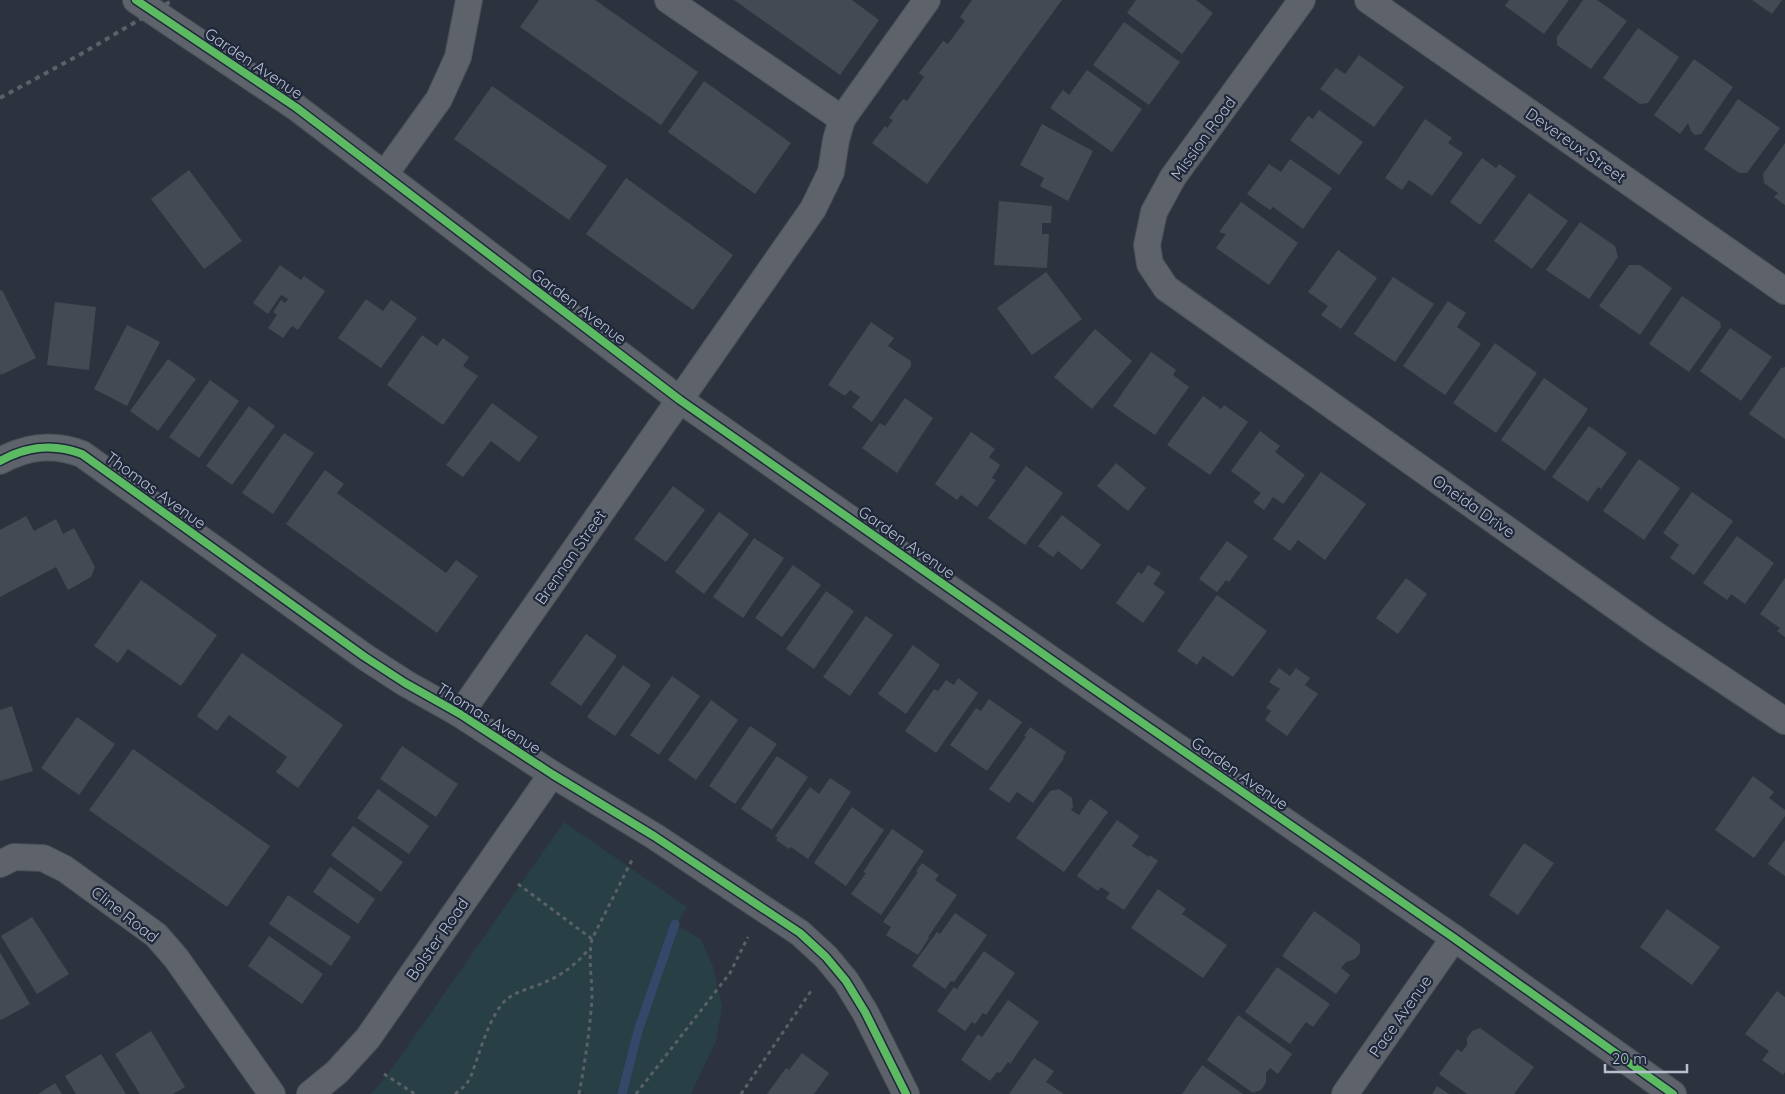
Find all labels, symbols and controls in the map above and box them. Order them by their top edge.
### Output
street label: Garden Avenue [201,23,307,103]
street label: Mission Road [1166,92,1240,184]
street label: Devereux Street [1522,103,1630,187]
street label: Garden Avenue [527,264,631,348]
street label: Thomas Avenue [102,447,210,533]
street label: Oneida Drive [1429,470,1519,542]
street label: Garden Avenue [855,501,959,583]
street label: Brennan Street [530,506,610,608]
street label: Thomas Avenue [433,678,545,758]
street label: Garden Avenue [1188,732,1292,814]
street label: Cline Road [87,882,163,946]
street label: Bolster Road [401,894,473,984]
street label: Pace Avenue [1364,971,1436,1061]
scale bar [1605,1042,1688,1074]
text: 20 m [1612,1049,1647,1068]

